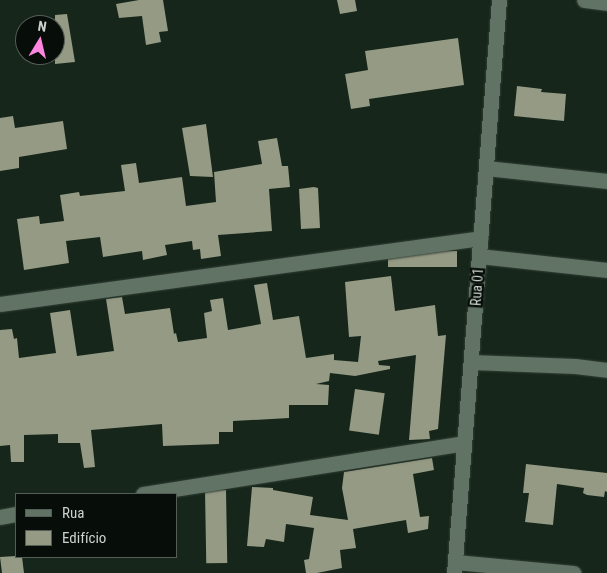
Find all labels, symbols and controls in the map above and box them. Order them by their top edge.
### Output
north arrow [15,15,65,65]
text: N [37,18,48,35]
street label: Rua 01 [467,267,487,307]
legend [15,493,178,558]
text: Rua [62,504,84,522]
text: Edifício [62,529,106,547]

